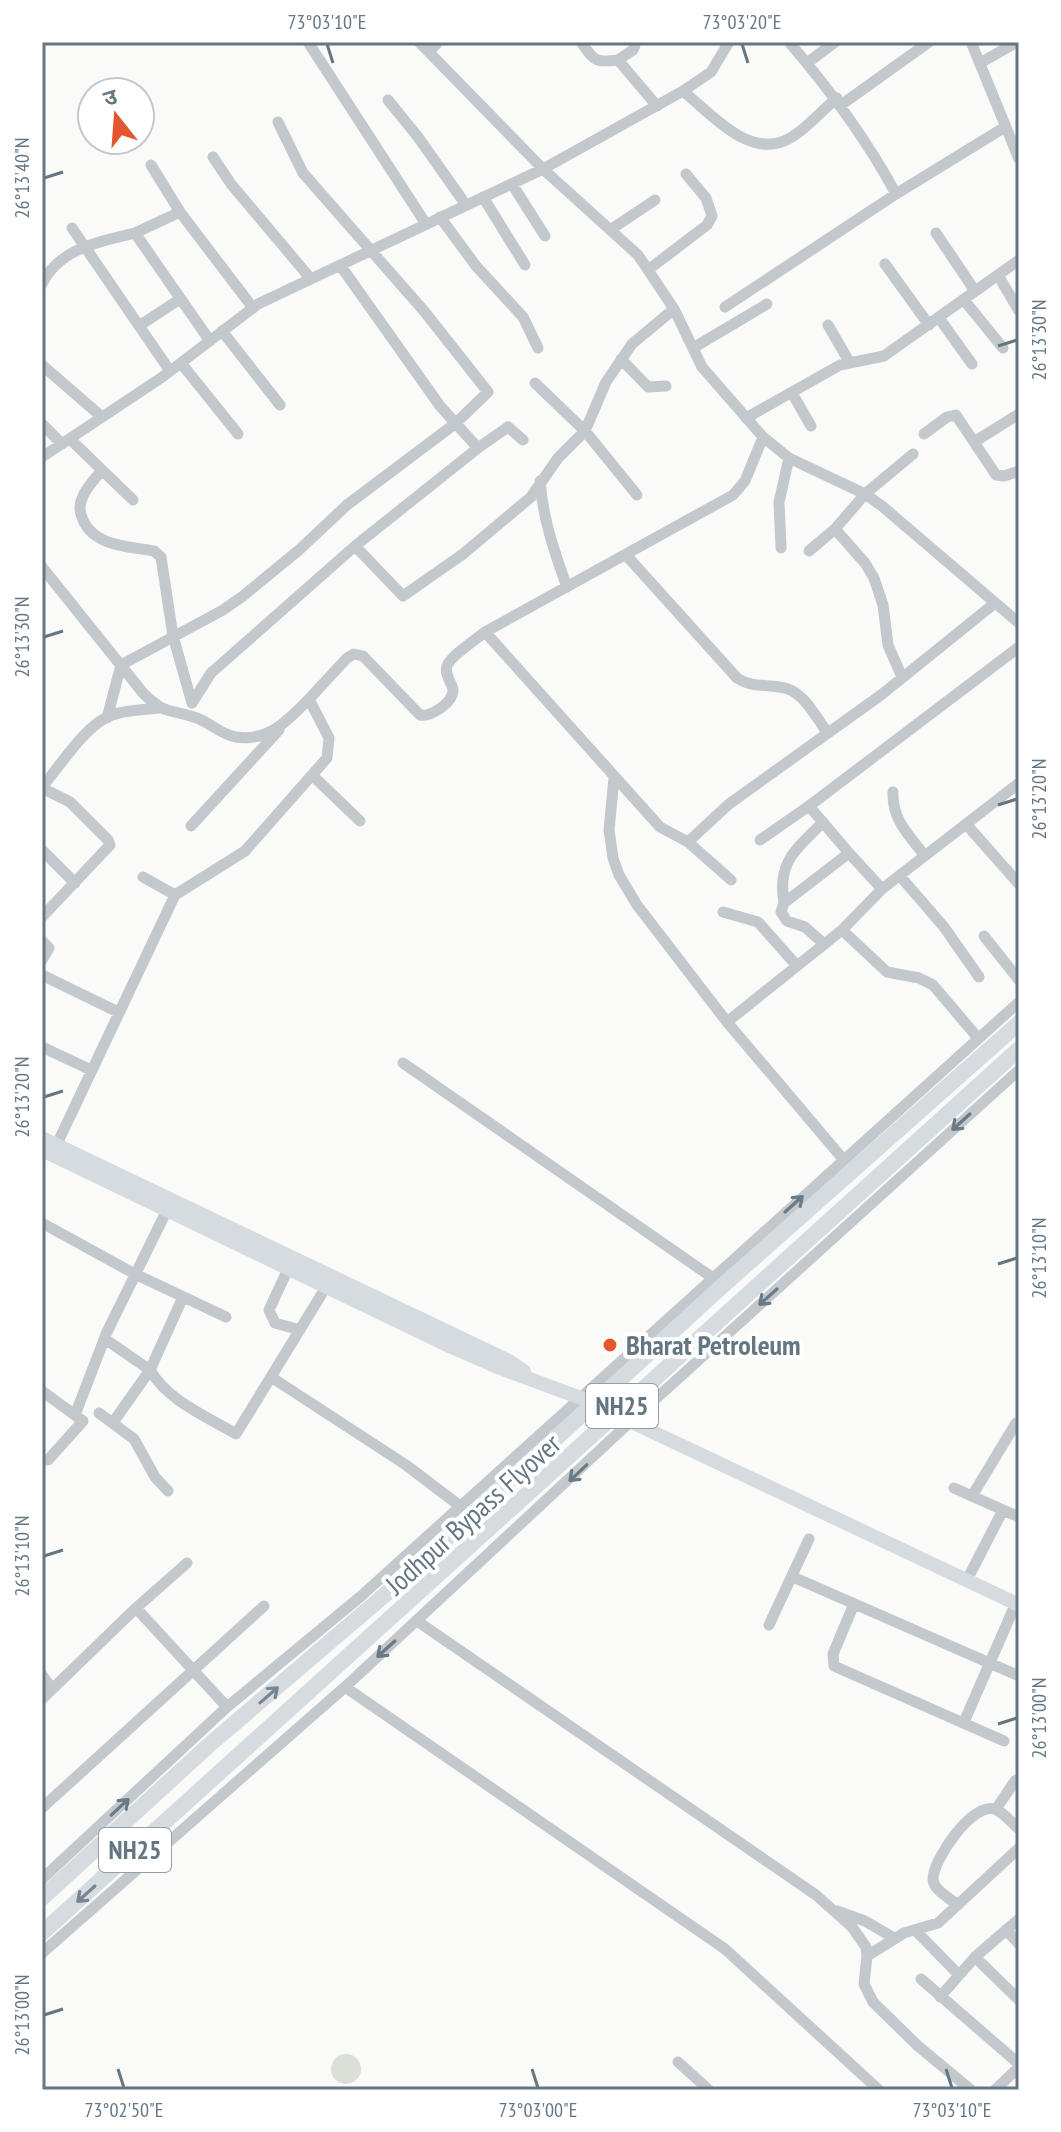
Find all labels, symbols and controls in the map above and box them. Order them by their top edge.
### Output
text: 73°03'10"E [288,9,366,35]
text: 73°03'20"E [703,9,781,35]
north arrow [76,76,156,156]
text: उ [100,81,121,112]
text: 26°13'40"N [9,138,35,218]
text: 26°13'30"N [1026,300,1052,380]
text: 26°13'30"N [9,597,35,677]
text: 26°13'20"N [1026,759,1052,839]
text: 26°13'20"N [9,1057,35,1137]
one-way arrow [952,1113,972,1131]
one-way arrow [783,1196,803,1214]
text: 26°13'10"N [1026,1218,1052,1298]
one-way arrow [759,1287,779,1305]
place label: Bharat Petroleum [626,1326,801,1363]
marker: Bharat Petroleum [601,1336,619,1354]
road number: NH25 [586,1384,658,1428]
street label: Jodhpur Bypass Flyover [376,1425,568,1603]
one-way arrow [568,1464,588,1482]
text: 26°13'10"N [9,1516,35,1596]
one-way arrow [377,1640,397,1658]
text: 26°13'00"N [1026,1678,1052,1758]
one-way arrow [258,1686,278,1704]
one-way arrow [110,1798,129,1817]
road number: NH25 [99,1828,171,1872]
one-way arrow [77,1884,97,1902]
text: 26°13'00"N [9,1975,35,2055]
text: 73°02'50"E [85,2097,163,2123]
text: 73°03'00"E [499,2097,577,2123]
text: 73°03'10"E [913,2097,991,2123]

